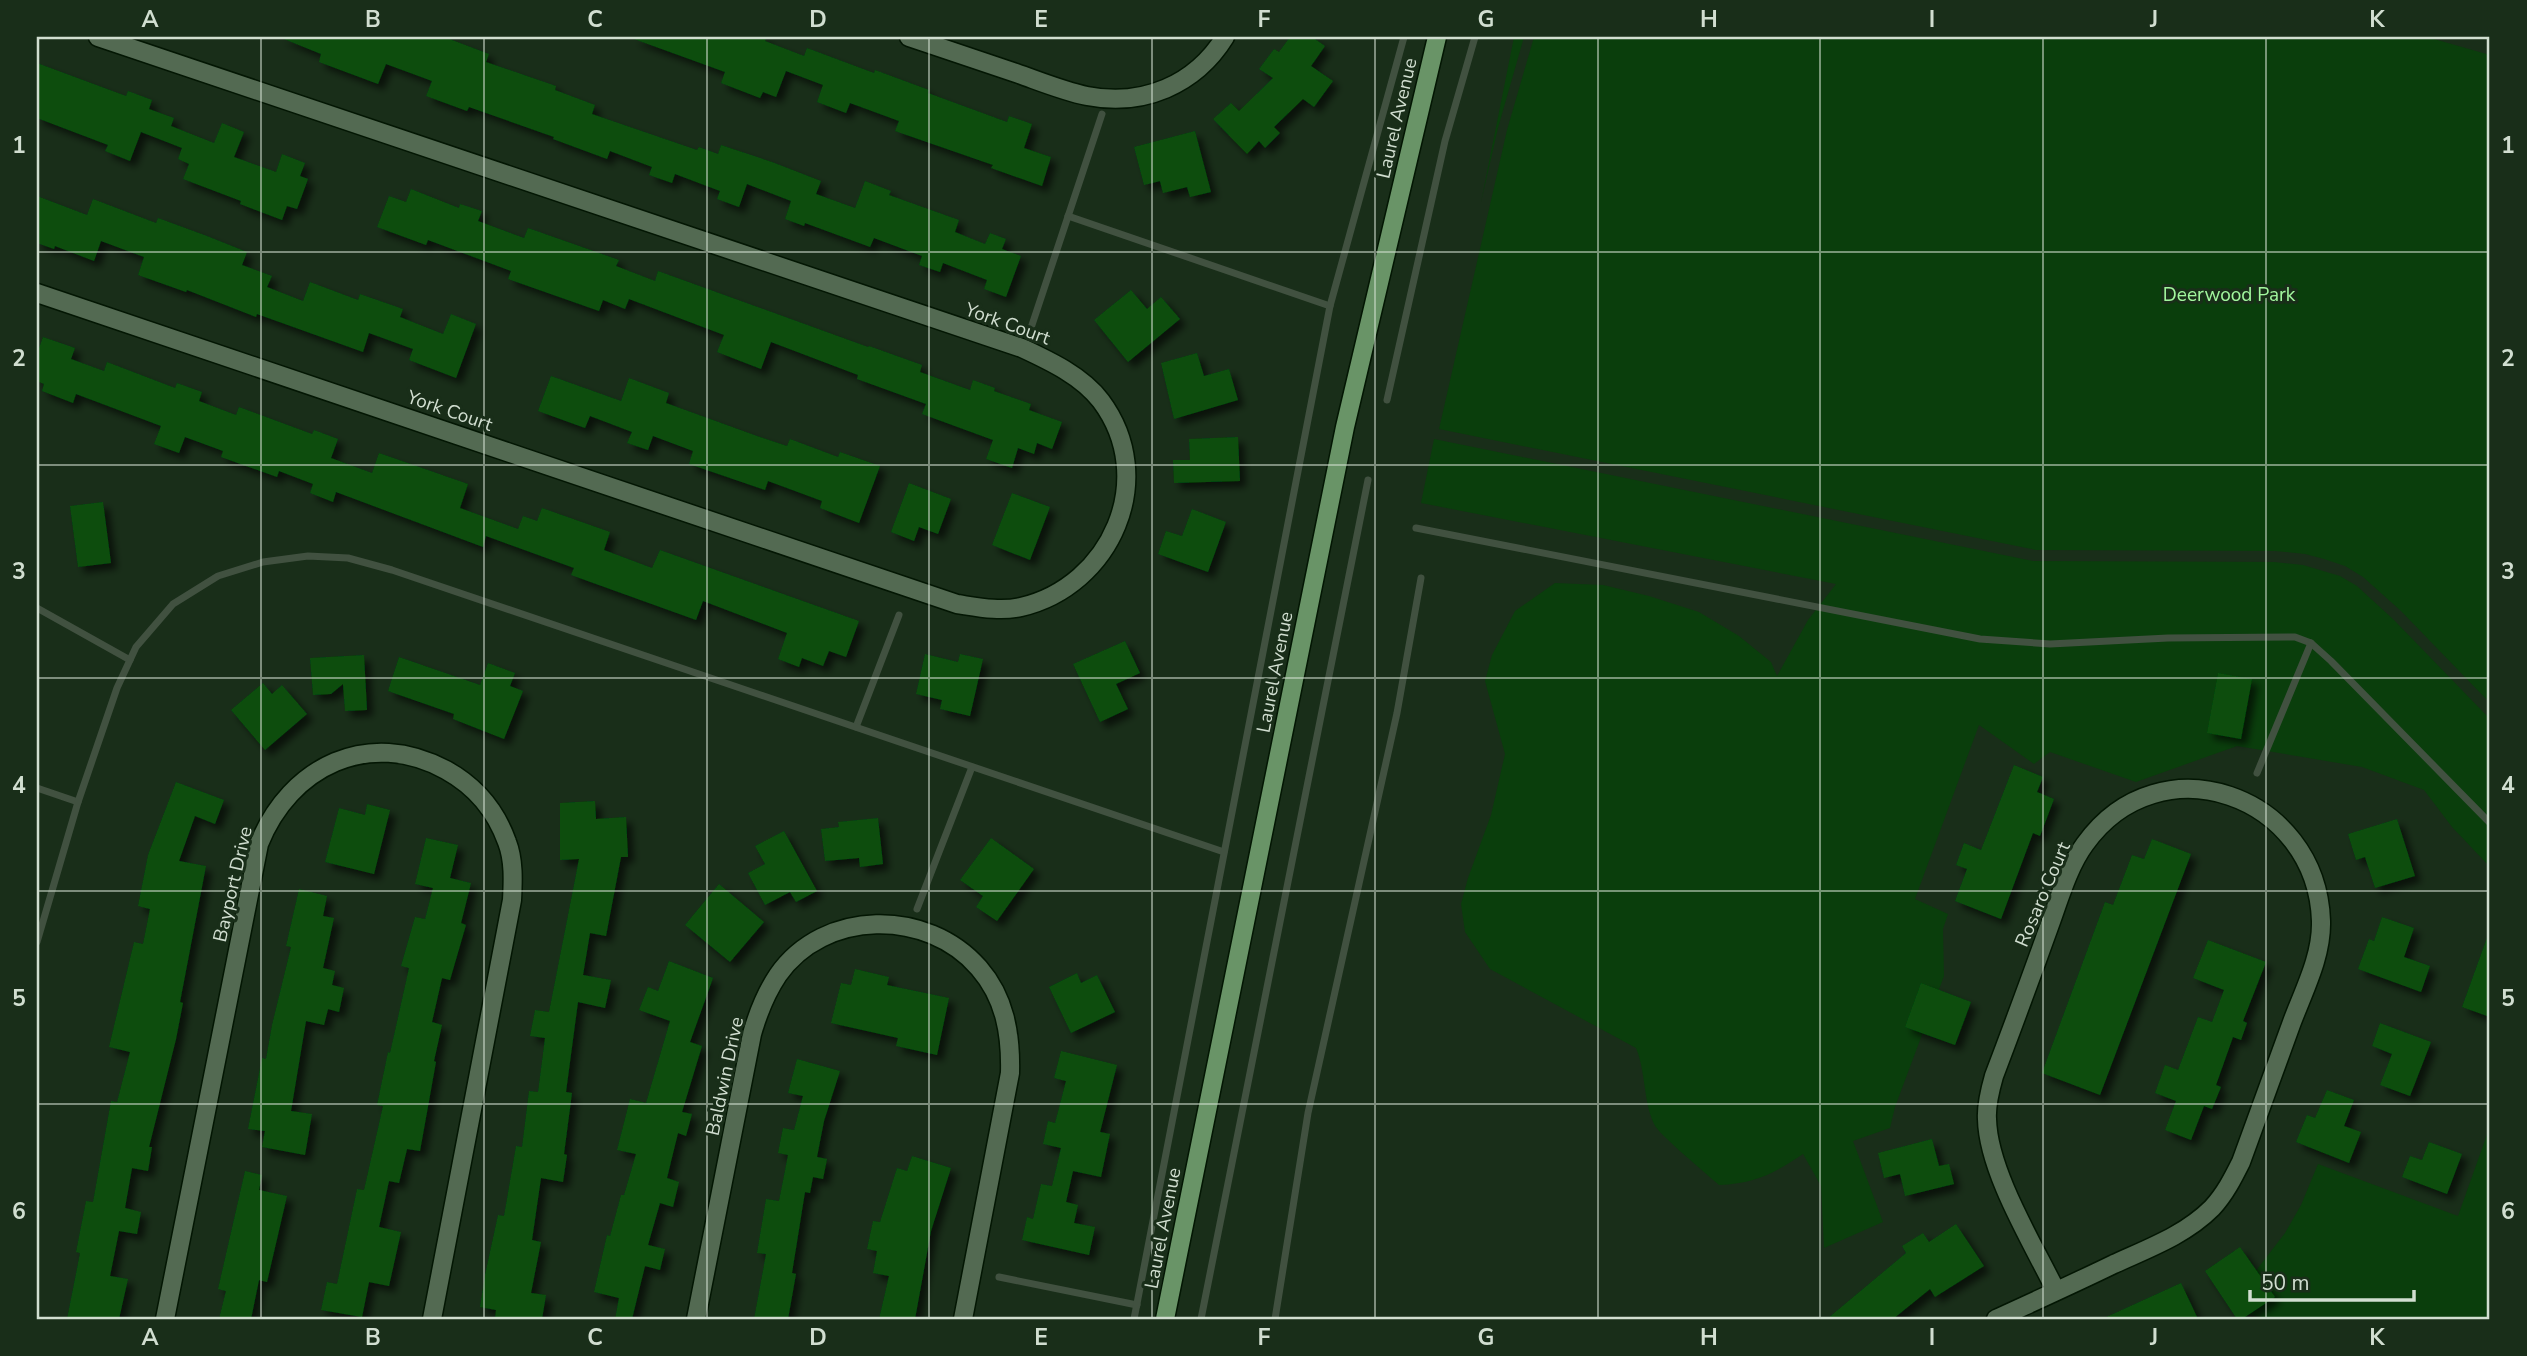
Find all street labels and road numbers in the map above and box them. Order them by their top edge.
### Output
street label: Laurel Avenue [1370,55,1423,181]
street label: York Court [961,296,1054,351]
street label: York Court [402,384,496,438]
street label: Laurel Avenue [1250,609,1299,735]
street label: Bayport Drive [207,824,259,945]
street label: Rosaro Court [2009,838,2077,951]
street label: Baldwin Drive [700,1014,750,1138]
street label: Laurel Avenue [1138,1165,1187,1291]

